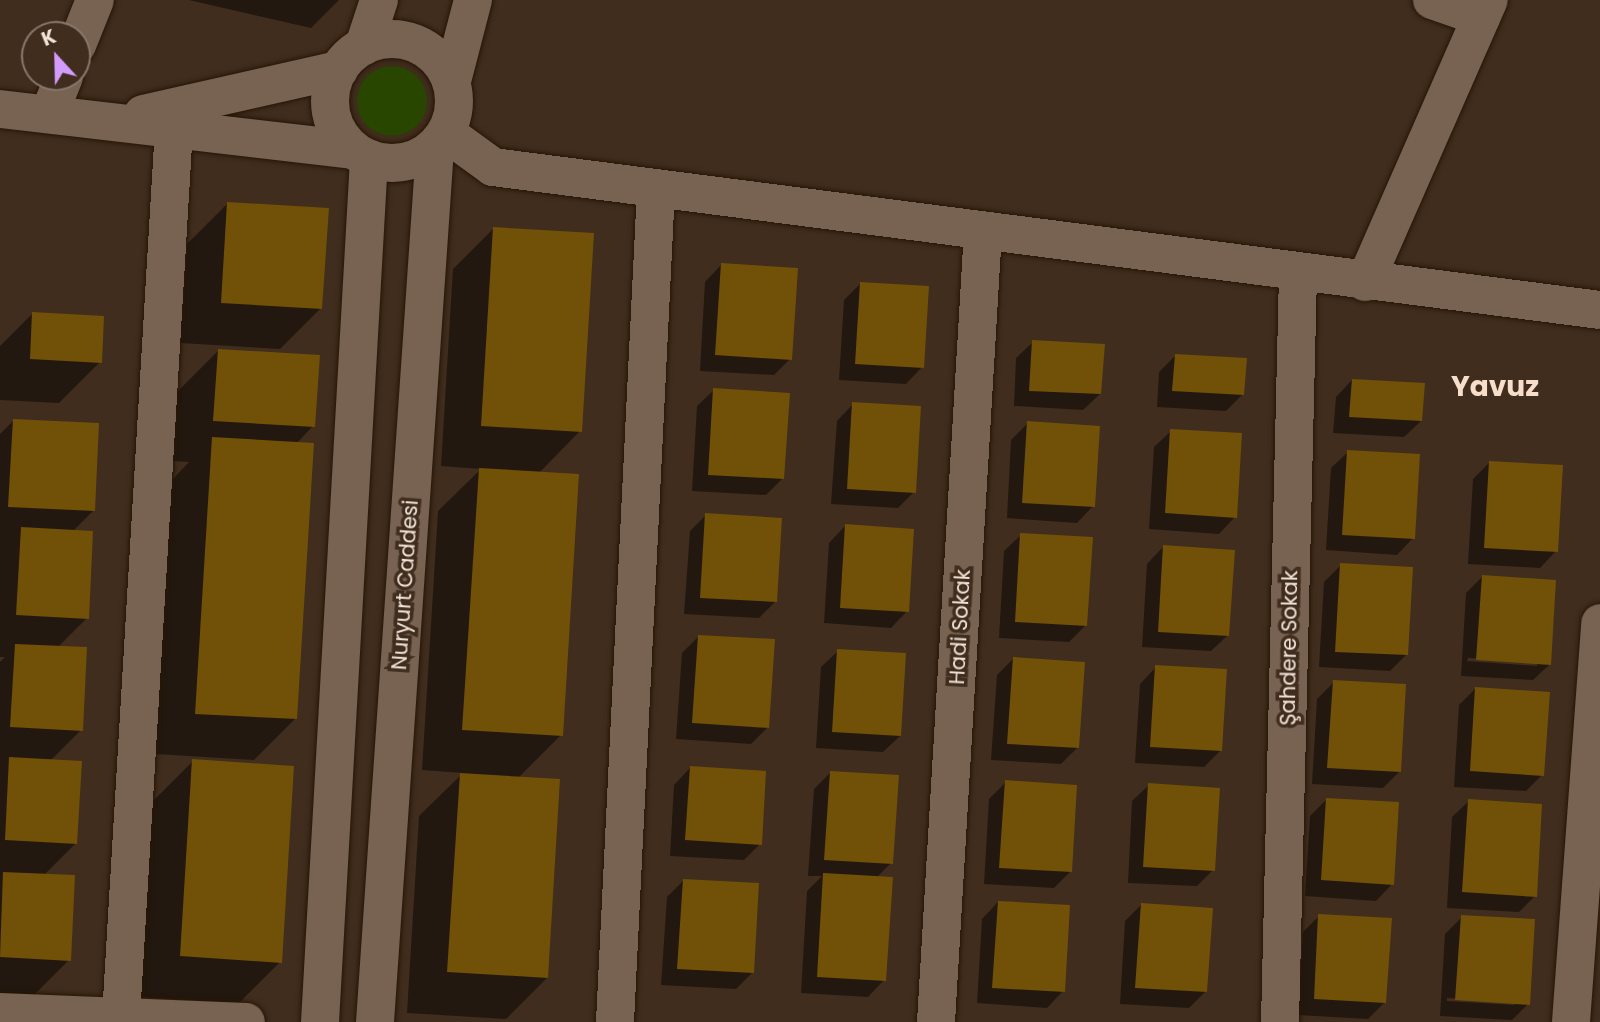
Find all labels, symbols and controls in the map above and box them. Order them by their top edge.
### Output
north arrow [21,21,91,91]
text: K [37,23,60,53]
district label: Yavuz [1451,370,1539,404]
street label: Nuryurt Caddesi [386,499,424,671]
street label: Hadi Sokak [944,569,976,685]
street label: Şahdere Sokak [1275,570,1303,726]

